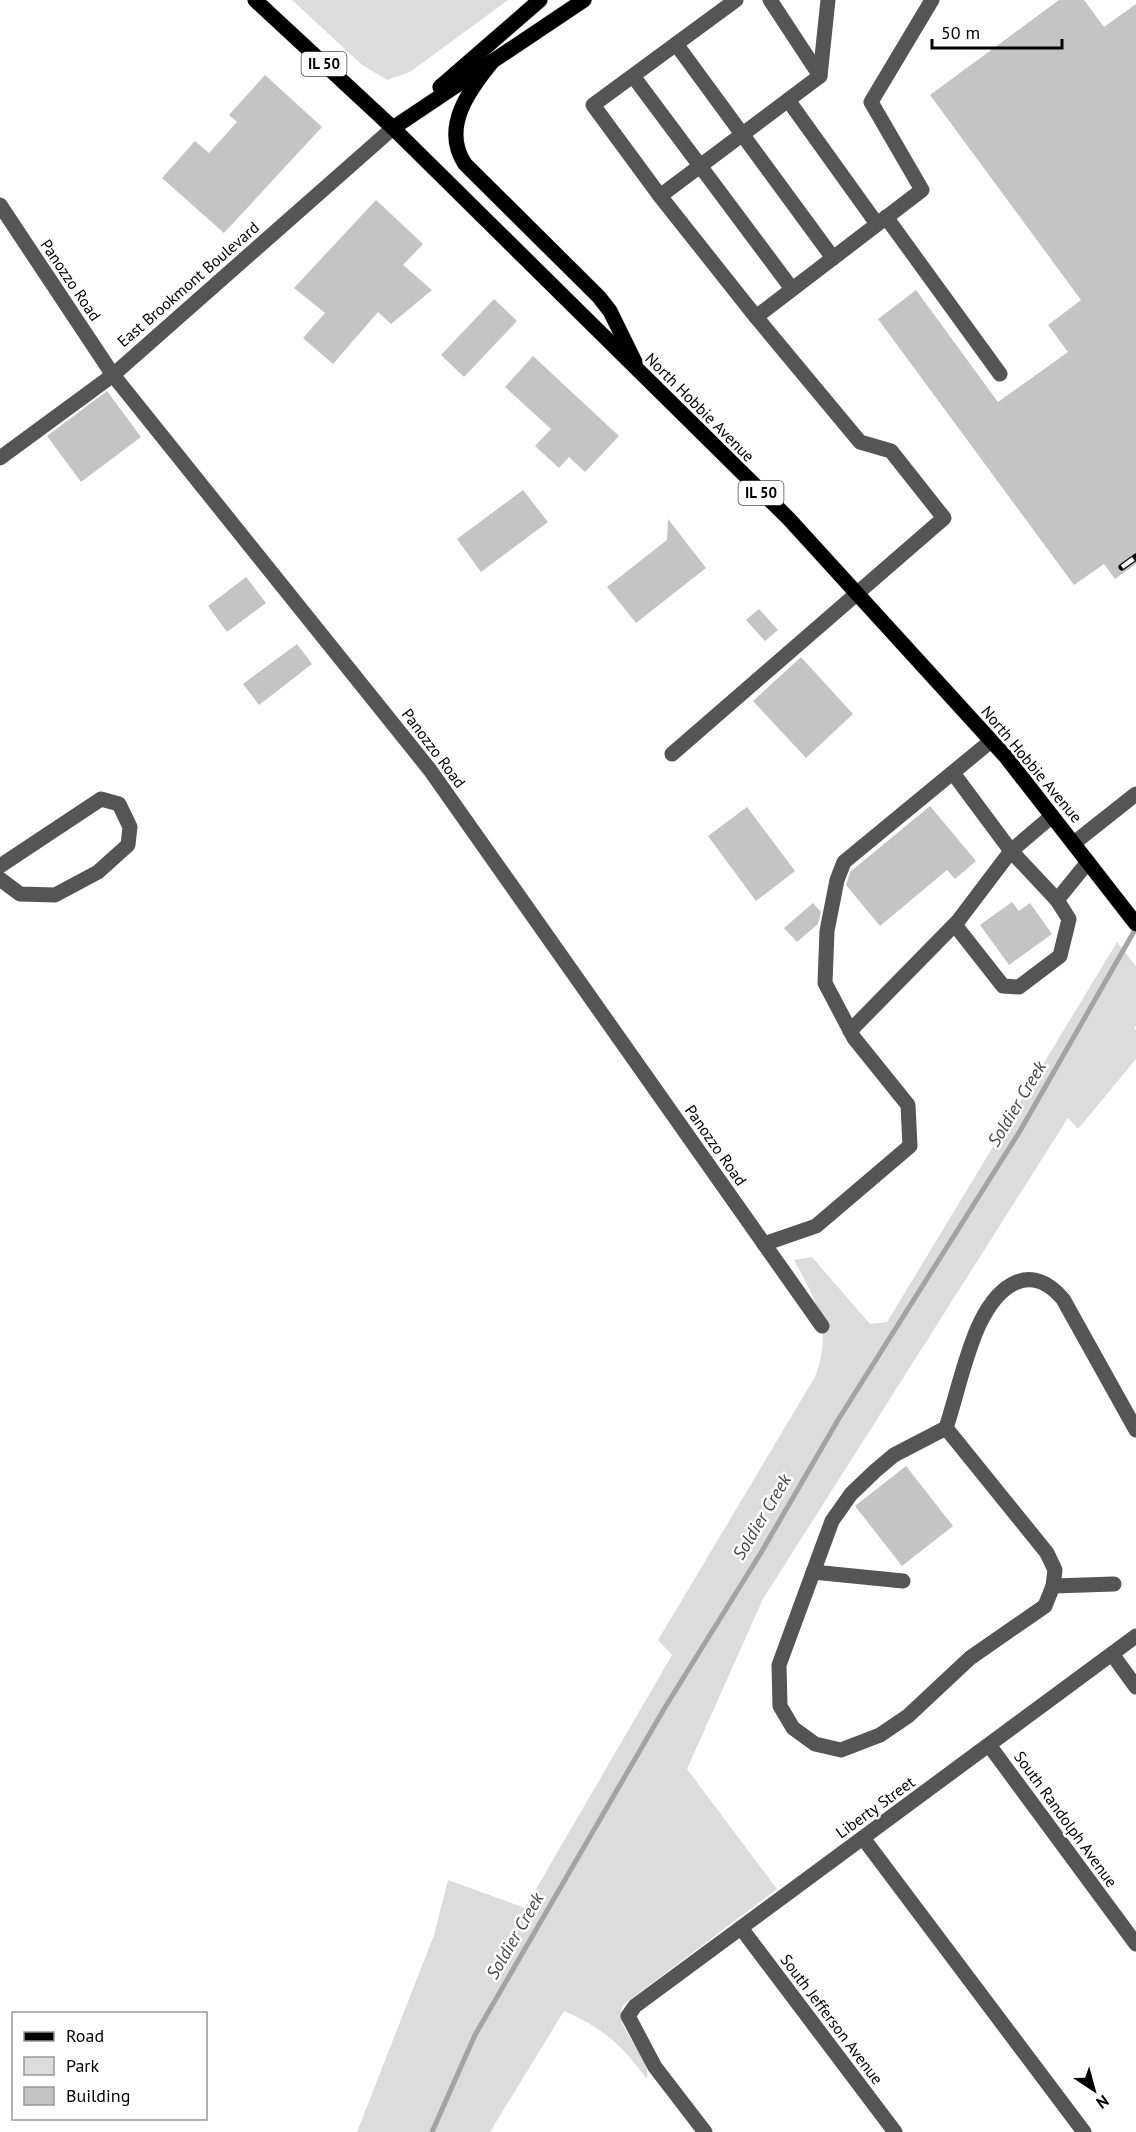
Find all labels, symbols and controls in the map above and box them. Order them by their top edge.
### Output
scale bar [932,12,1062,50]
text: 50 m [941,21,980,44]
road number: IL 50 [302,52,346,76]
street label: East Brookmont Boulevard [113,217,263,351]
street label: Panozzo Road [36,235,106,325]
street label: North Hobbie Avenue [641,348,759,466]
road number: IL 50 [738,481,783,505]
street label: North Hobbie Avenue [977,701,1087,827]
street label: Panozzo Road [398,704,470,792]
water label: Soldier Creek [982,1056,1052,1151]
street label: Panozzo Road [681,1101,751,1189]
water label: Soldier Creek [727,1469,797,1564]
street label: South Randolph Avenue [1010,1747,1122,1891]
street label: Liberty Street [832,1771,919,1842]
water label: Soldier Creek [481,1888,549,1983]
street label: South Jefferson Avenue [776,1950,888,2088]
legend [12,2012,207,2120]
text: Road [66,2024,104,2047]
text: Park [66,2054,99,2077]
north arrow [1064,2060,1124,2120]
text: Building [66,2084,130,2107]
text: N [1093,2091,1113,2113]

